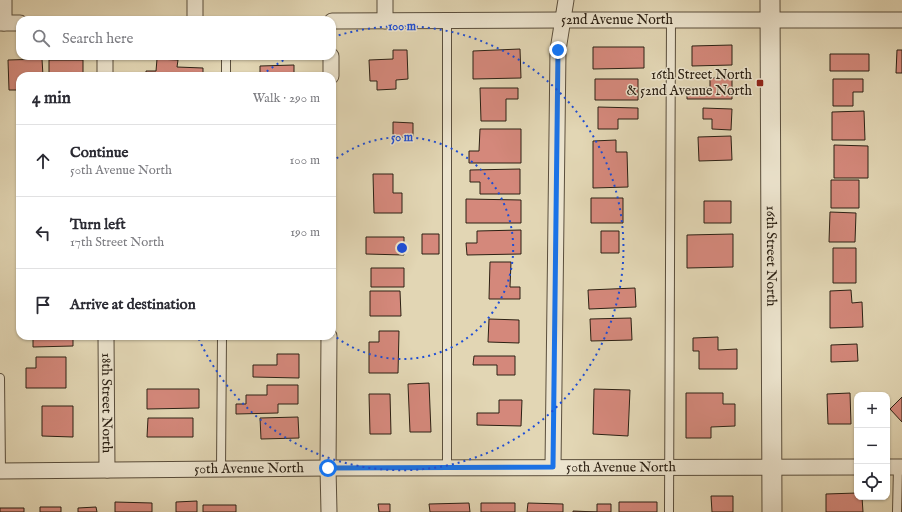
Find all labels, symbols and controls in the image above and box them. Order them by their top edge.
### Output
street label: 52nd Avenue North [561,11,674,29]
search box [16,16,336,60]
text: 100 m [388,19,417,34]
icon: search [30,27,52,49]
text: Search here [62,29,133,48]
route end [549,41,567,59]
place label: 16th Street North & 52nd Avenue North [626,66,753,100]
marker: 16th Street North & 52nd Avenue North [755,78,765,88]
text: 4 min [32,88,71,109]
text: Walk · 290 m [253,90,320,107]
text: 50 m [391,130,414,145]
text: Continue [70,143,128,162]
icon: ahead [32,150,54,172]
text: 100 m [290,152,320,169]
text: 50th Avenue North [70,162,172,179]
street label: 16th Street North [762,205,780,307]
text: Turn left [70,215,126,234]
icon: left [32,222,54,244]
text: 190 m [290,224,320,241]
text: 17th Street North [70,234,164,251]
centre of rings [395,241,409,255]
icon: arrive [32,294,54,316]
text: Arrive at destination [70,295,196,314]
street label: 18th Street North [97,353,116,454]
map controls [854,392,890,500]
button: + [854,392,890,428]
button: − [854,428,890,464]
street label: 50th Avenue North [566,458,676,477]
street label: 50th Avenue North [194,459,304,478]
route start [319,459,337,477]
button: locate [854,464,890,500]

